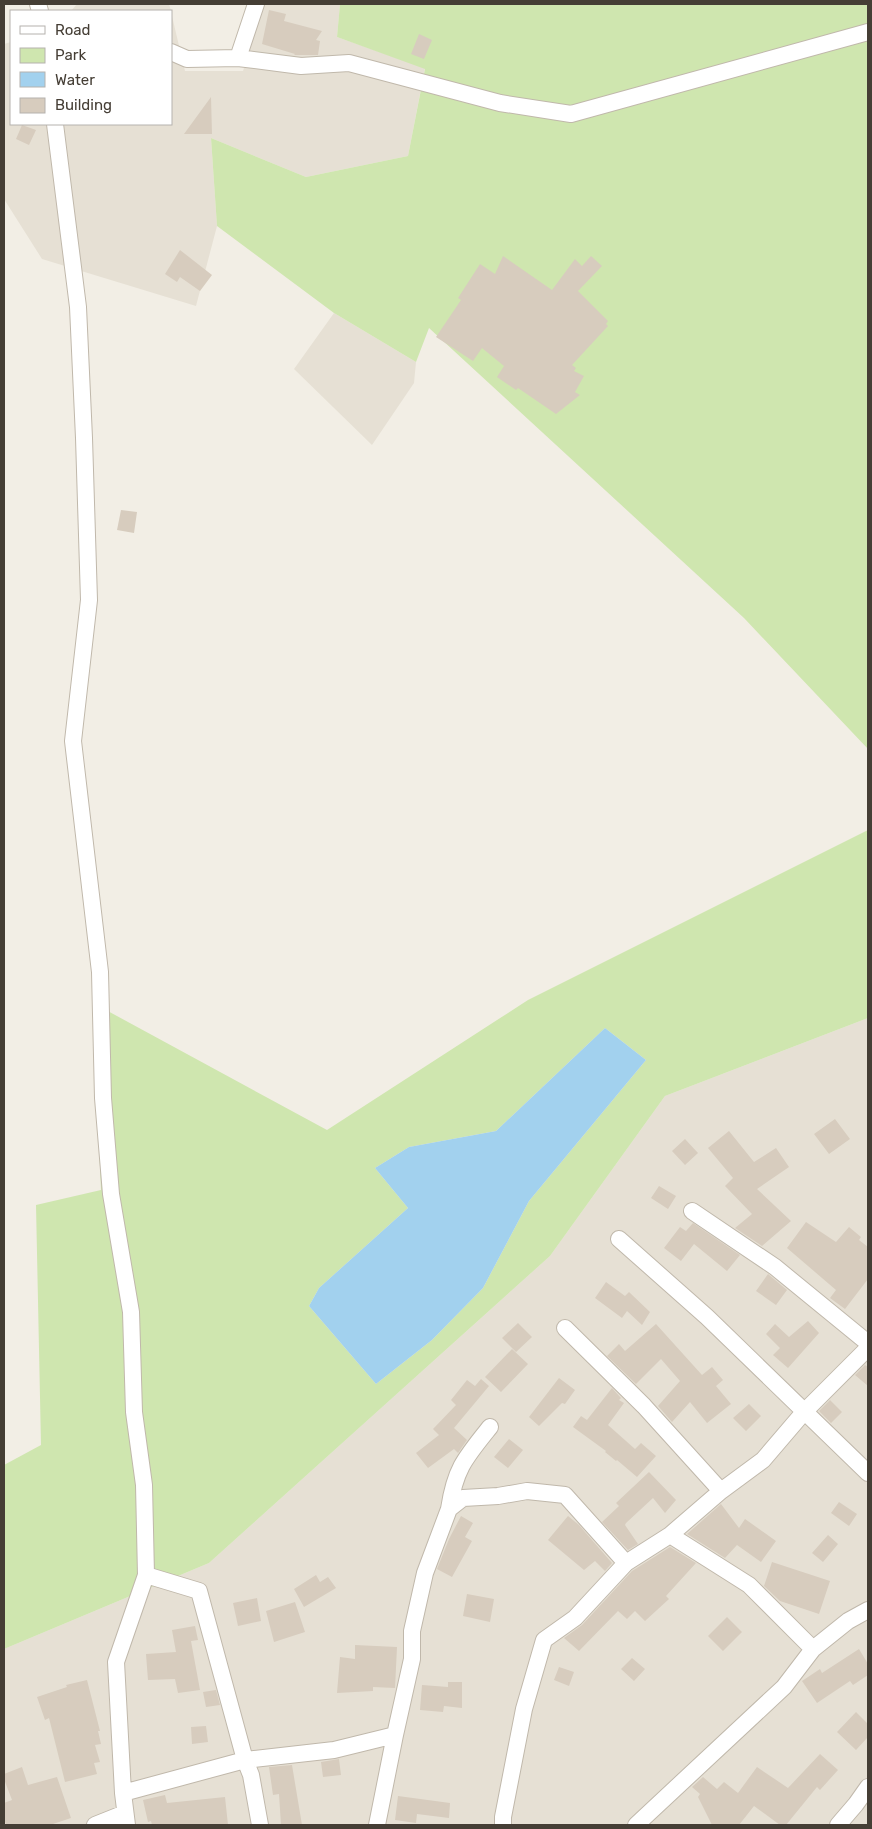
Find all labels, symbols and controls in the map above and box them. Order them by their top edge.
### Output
legend [10,10,172,125]
text: Road [55,21,91,39]
text: Park [55,46,86,64]
text: Water [55,71,95,89]
text: Building [55,96,112,114]

